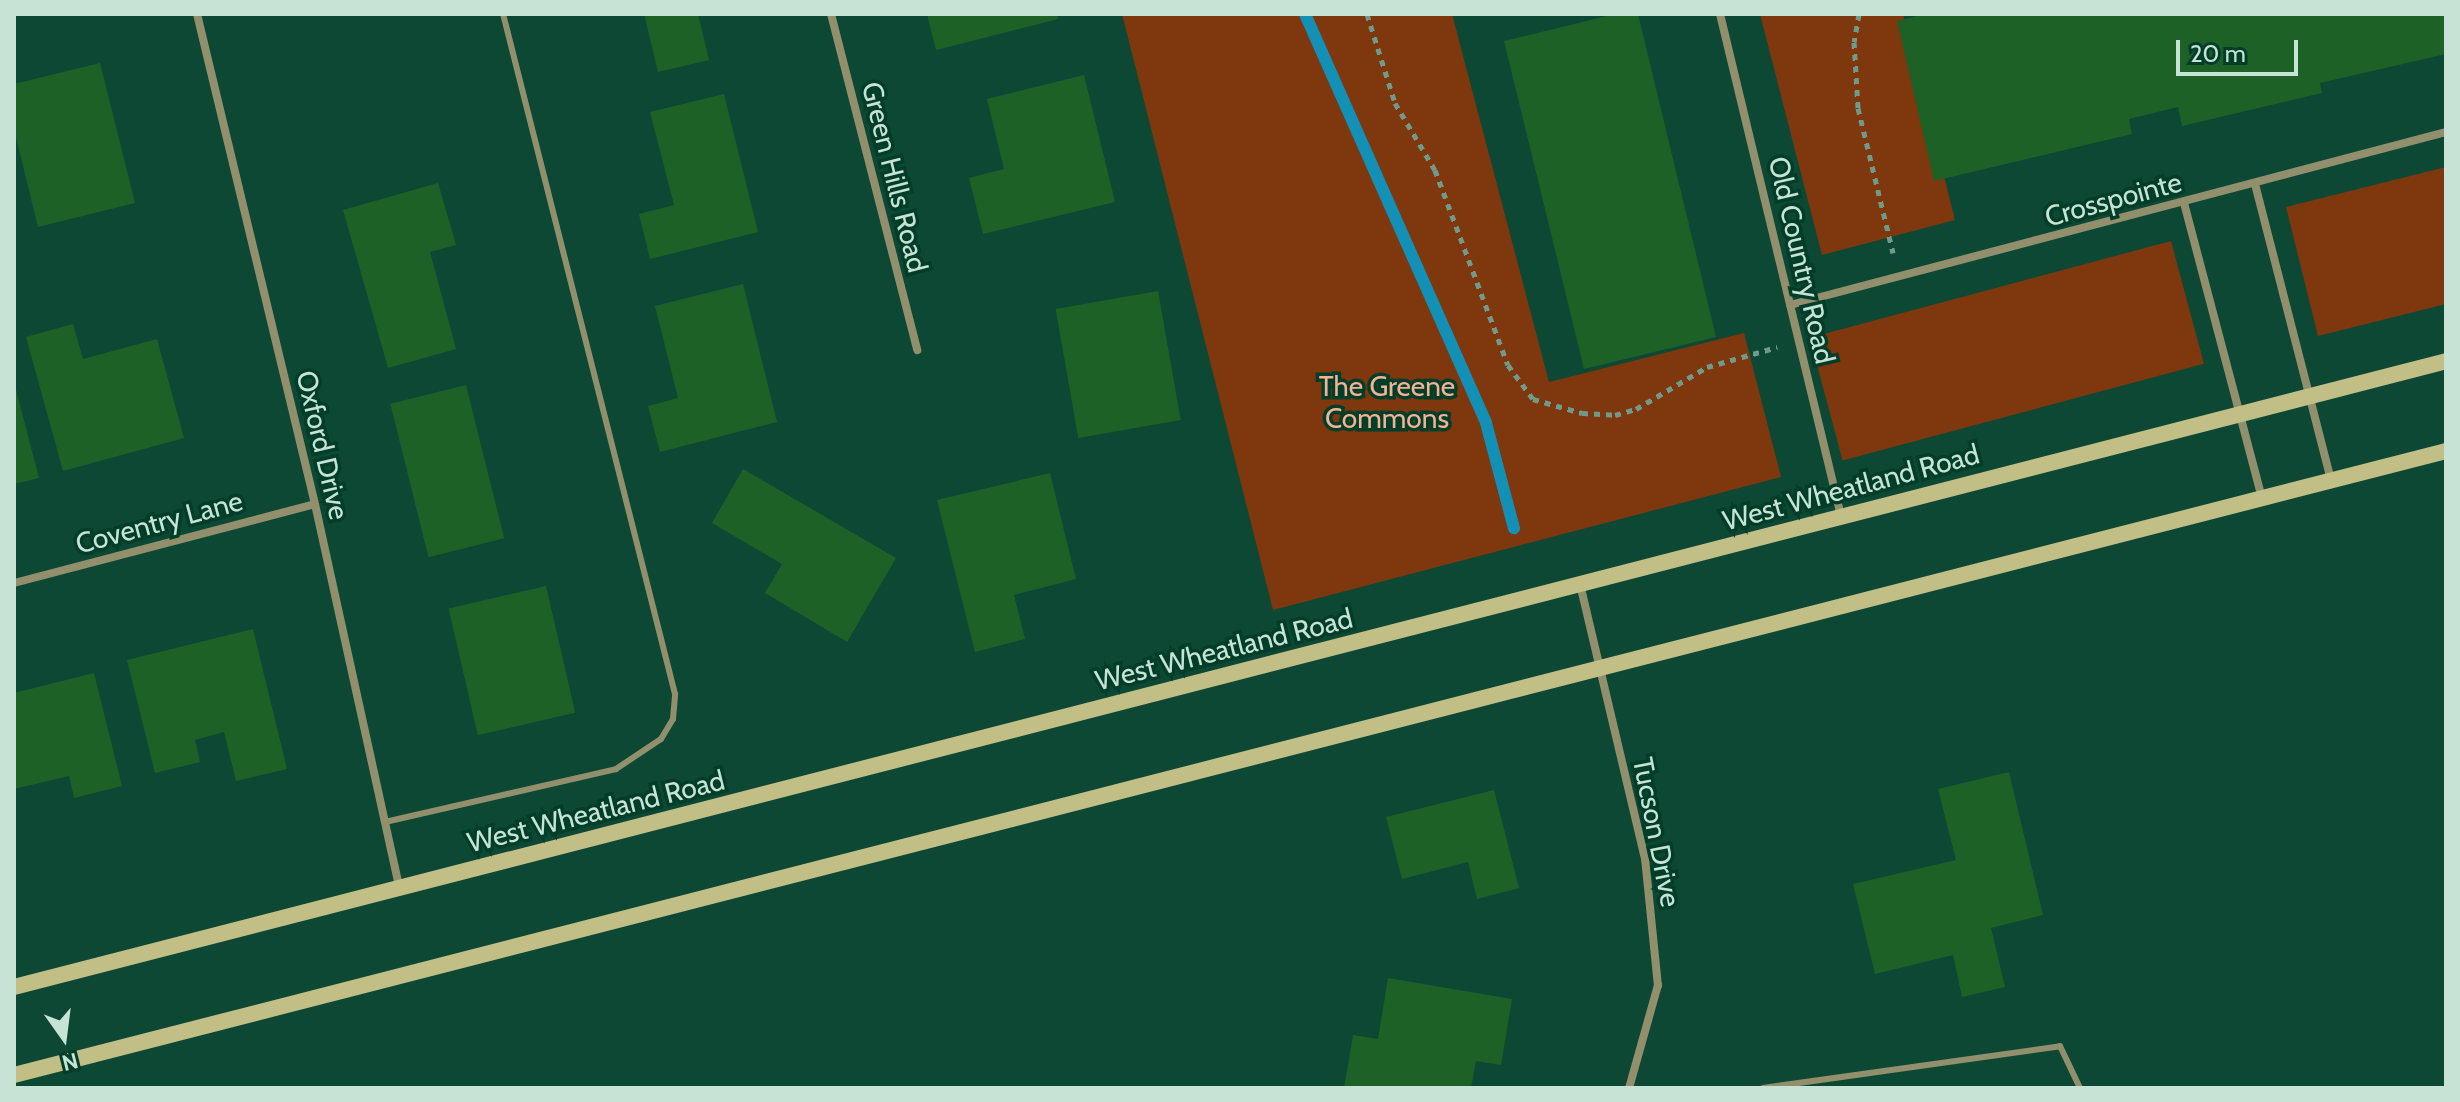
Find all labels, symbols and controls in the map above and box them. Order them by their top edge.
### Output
scale bar [2180,24,2302,74]
text: 20 m [2190,39,2246,68]
street label: Green Hills Road [855,78,935,276]
street label: Old Country Road [1762,153,1842,367]
street label: Crosspointe [2041,165,2185,233]
street label: Oxford Drive [290,367,356,523]
park label: The Greene Commons [1319,369,1455,435]
street label: West Wheatland Road [1719,437,1983,537]
street label: Coventry Lane [72,484,246,560]
street label: West Wheatland Road [1092,601,1356,697]
street label: Tucson Drive [1626,754,1688,910]
street label: West Wheatland Road [464,763,728,859]
north arrow [24,998,104,1078]
text: N [59,1047,81,1077]

